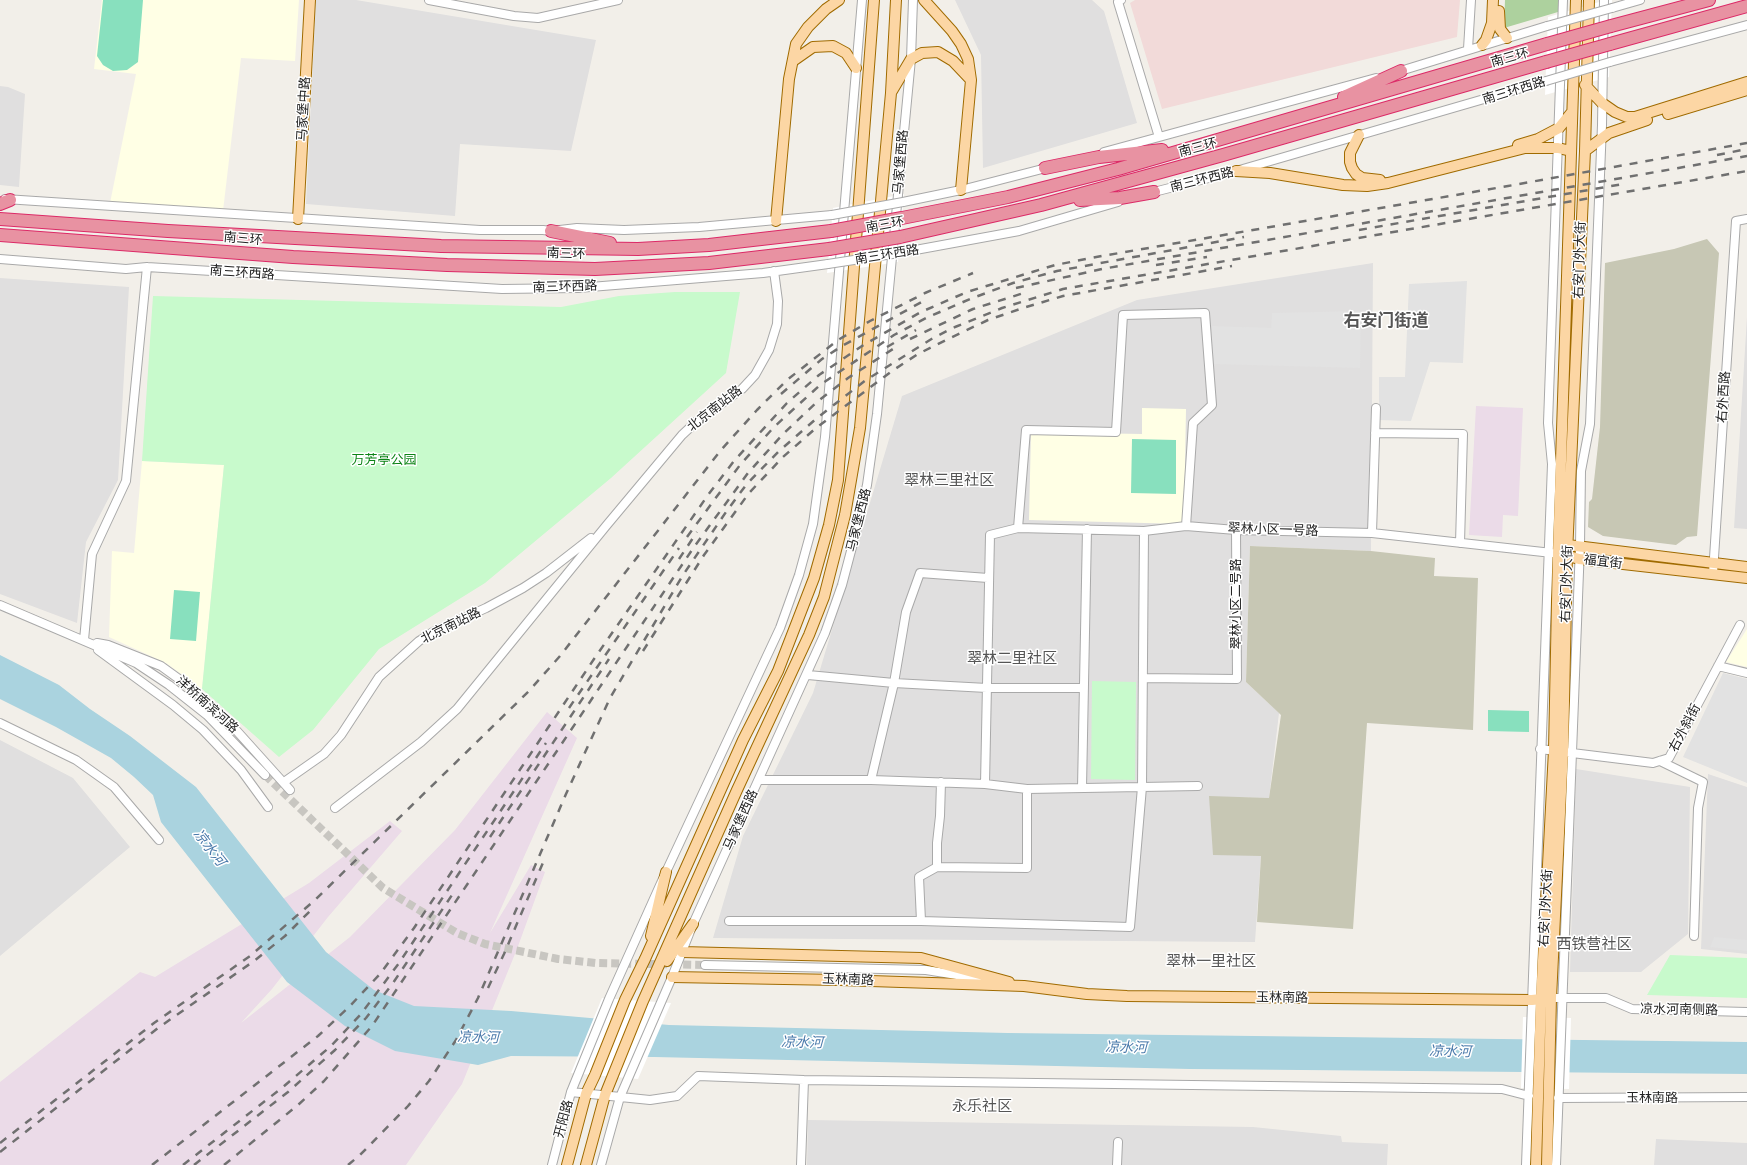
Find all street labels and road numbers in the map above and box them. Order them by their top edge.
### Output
street label: 南三环 [1489,45,1531,71]
street label: 南三环西路 [1481,74,1547,108]
street label: 马家堡中路 [295,76,313,142]
street label: 马家堡西路 [890,129,912,195]
street label: 南三环 [1177,135,1219,161]
street label: 南三环西路 [1169,165,1235,195]
street label: 南三环 [864,214,906,236]
street label: 右安门外大街 [1571,221,1589,299]
street label: 南三环 [223,230,263,248]
street label: 南三环西路 [854,242,920,268]
street label: 南三环 [546,246,586,262]
street label: 南三环西路 [209,263,275,283]
street label: 南三环西路 [532,278,598,296]
street label: 右外西路 [1714,371,1734,423]
street label: 北京南站路 [685,383,745,435]
street label: 马家堡西路 [844,487,874,553]
street label: 翠林小区一号路 [1227,521,1319,539]
street label: 右安门外大街 [1558,545,1576,623]
street label: 福宜街 [1583,552,1623,572]
street label: 翠林小区二号路 [1228,559,1244,649]
street label: 北京南站路 [418,605,484,647]
street label: 洋桥南滨河路 [173,673,241,737]
street label: 右外斜街 [1666,701,1704,755]
street label: 马家堡西路 [721,787,761,853]
street label: 右安门外大街 [1536,869,1556,947]
street label: 玉林南路 [822,971,874,989]
street label: 玉林南路 [1256,990,1308,1006]
street label: 凉水河南侧路 [1640,1002,1718,1018]
street label: 玉林南路 [1626,1090,1678,1106]
street label: 开阳路 [551,1098,577,1140]

